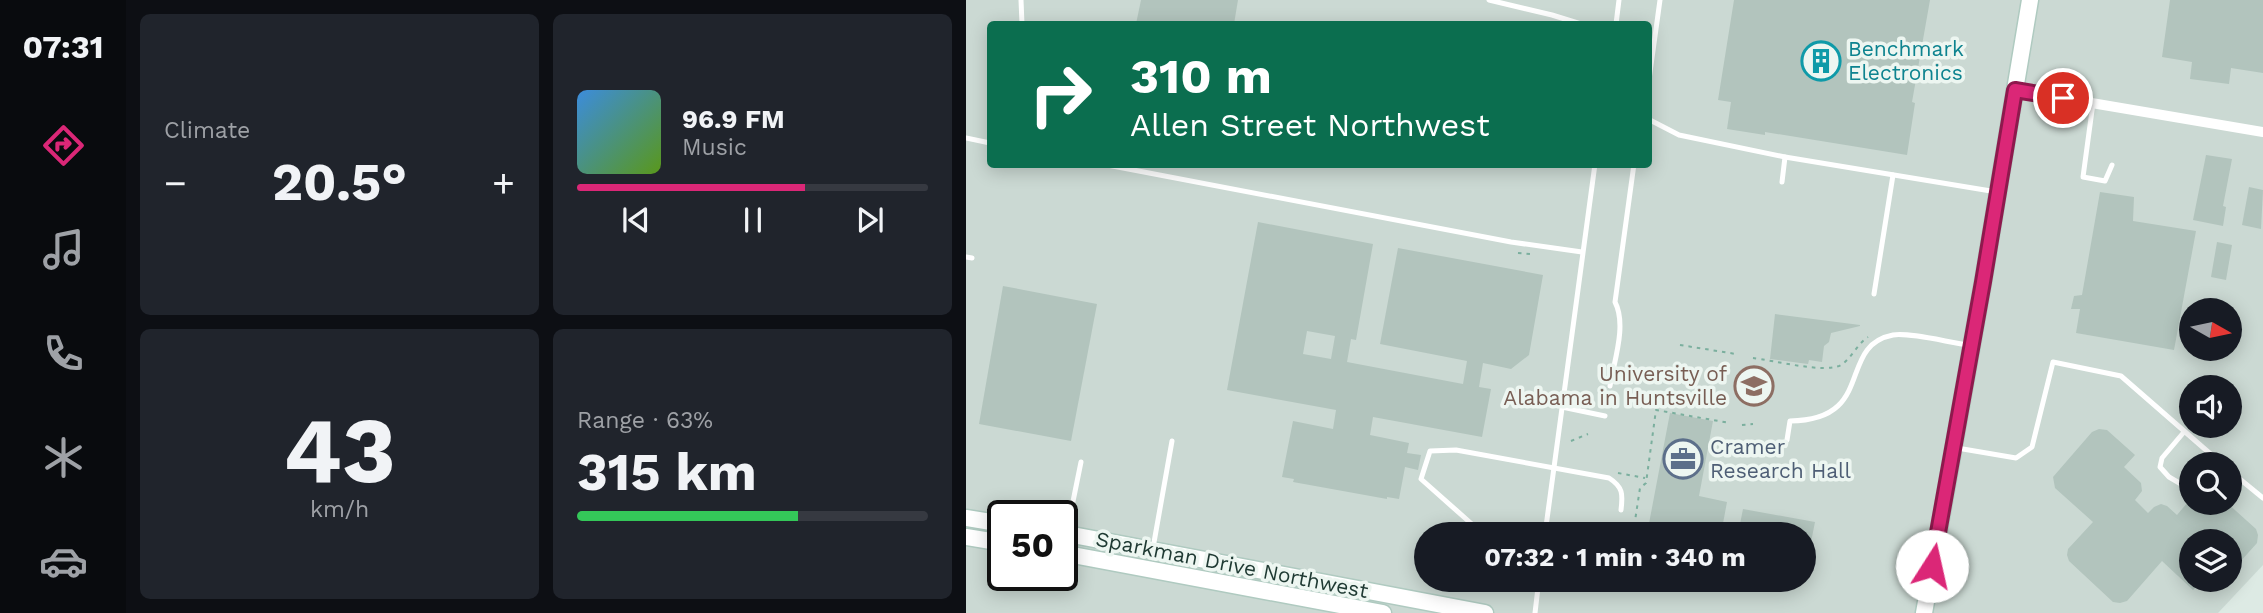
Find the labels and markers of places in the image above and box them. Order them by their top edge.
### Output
place label: Benchmark Electronics [1848,36,1964,85]
building icon: Benchmark Electronics [1800,40,1842,82]
pin [2033,68,2093,128]
place label: University of Alabama in Huntsville [1503,361,1727,410]
school or university icon: University of Alabama in Huntsville [1733,365,1775,407]
place label: Cramer Research Hall [1710,434,1852,483]
office icon: Cramer Research Hall [1662,438,1704,480]

